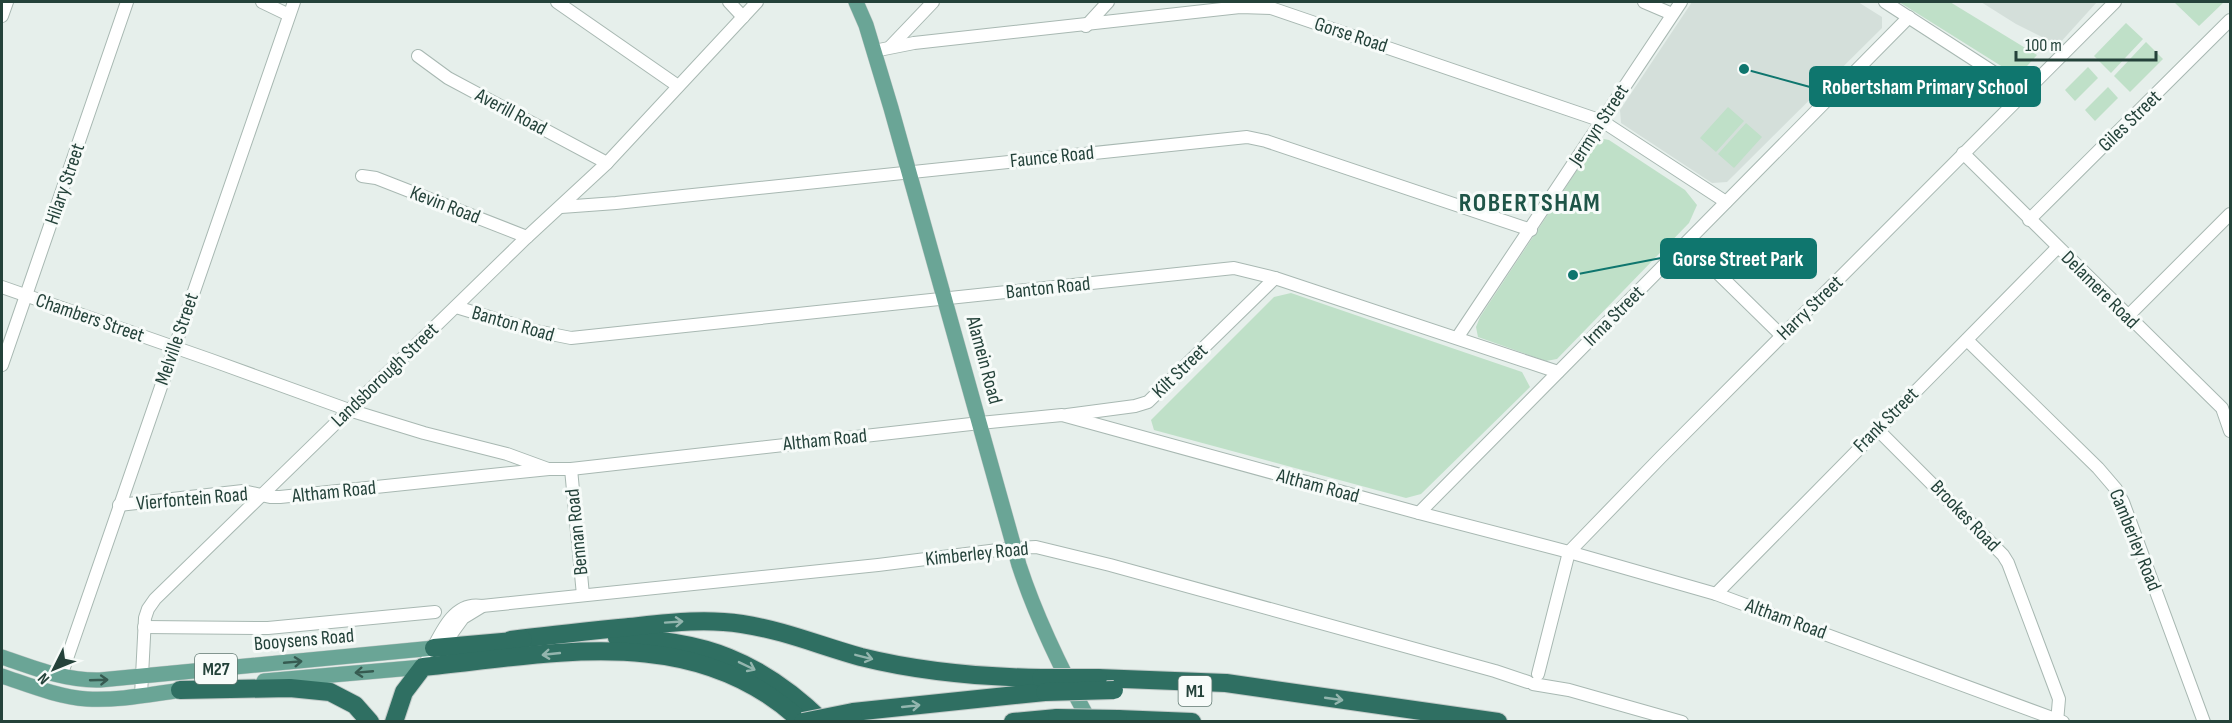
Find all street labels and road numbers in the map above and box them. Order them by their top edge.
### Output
street label: Gorse Road [1311,12,1391,58]
street label: Jermyn Street [1563,80,1634,171]
street label: Averill Road [470,83,551,141]
street label: Giles Street [2094,85,2166,157]
street label: Hilary Street [40,140,90,228]
street label: Faunce Road [1009,141,1095,173]
street label: Kevin Road [407,181,483,229]
street label: Delamere Road [2056,246,2144,334]
street label: Harry Street [1772,271,1848,345]
street label: Banton Road [1005,272,1091,304]
street label: Irma Street [1579,281,1649,351]
street label: Chambers Street [33,288,147,348]
street label: Melville Street [150,290,204,388]
street label: Banton Road [469,301,557,347]
street label: Alamein Road [961,313,1007,407]
street label: Landsborough Street [326,318,444,432]
street label: Kilt Street [1147,339,1213,403]
street label: Frank Street [1848,382,1924,458]
street label: Altham Road [781,424,868,456]
street label: Altham Road [1273,463,1362,508]
street label: Brookes Road [1925,475,2005,557]
street label: Altham Road [290,476,377,508]
street label: Vierfontein Road [135,482,249,516]
street label: Camberley Road [2104,486,2166,594]
street label: Bennan Road [561,488,593,576]
street label: Kimberley Road [924,537,1030,571]
street label: Altham Road [1741,593,1830,645]
street label: Booysens Road [253,624,355,656]
road number: M27 [195,654,237,684]
road number: M1 [1178,676,1212,706]

